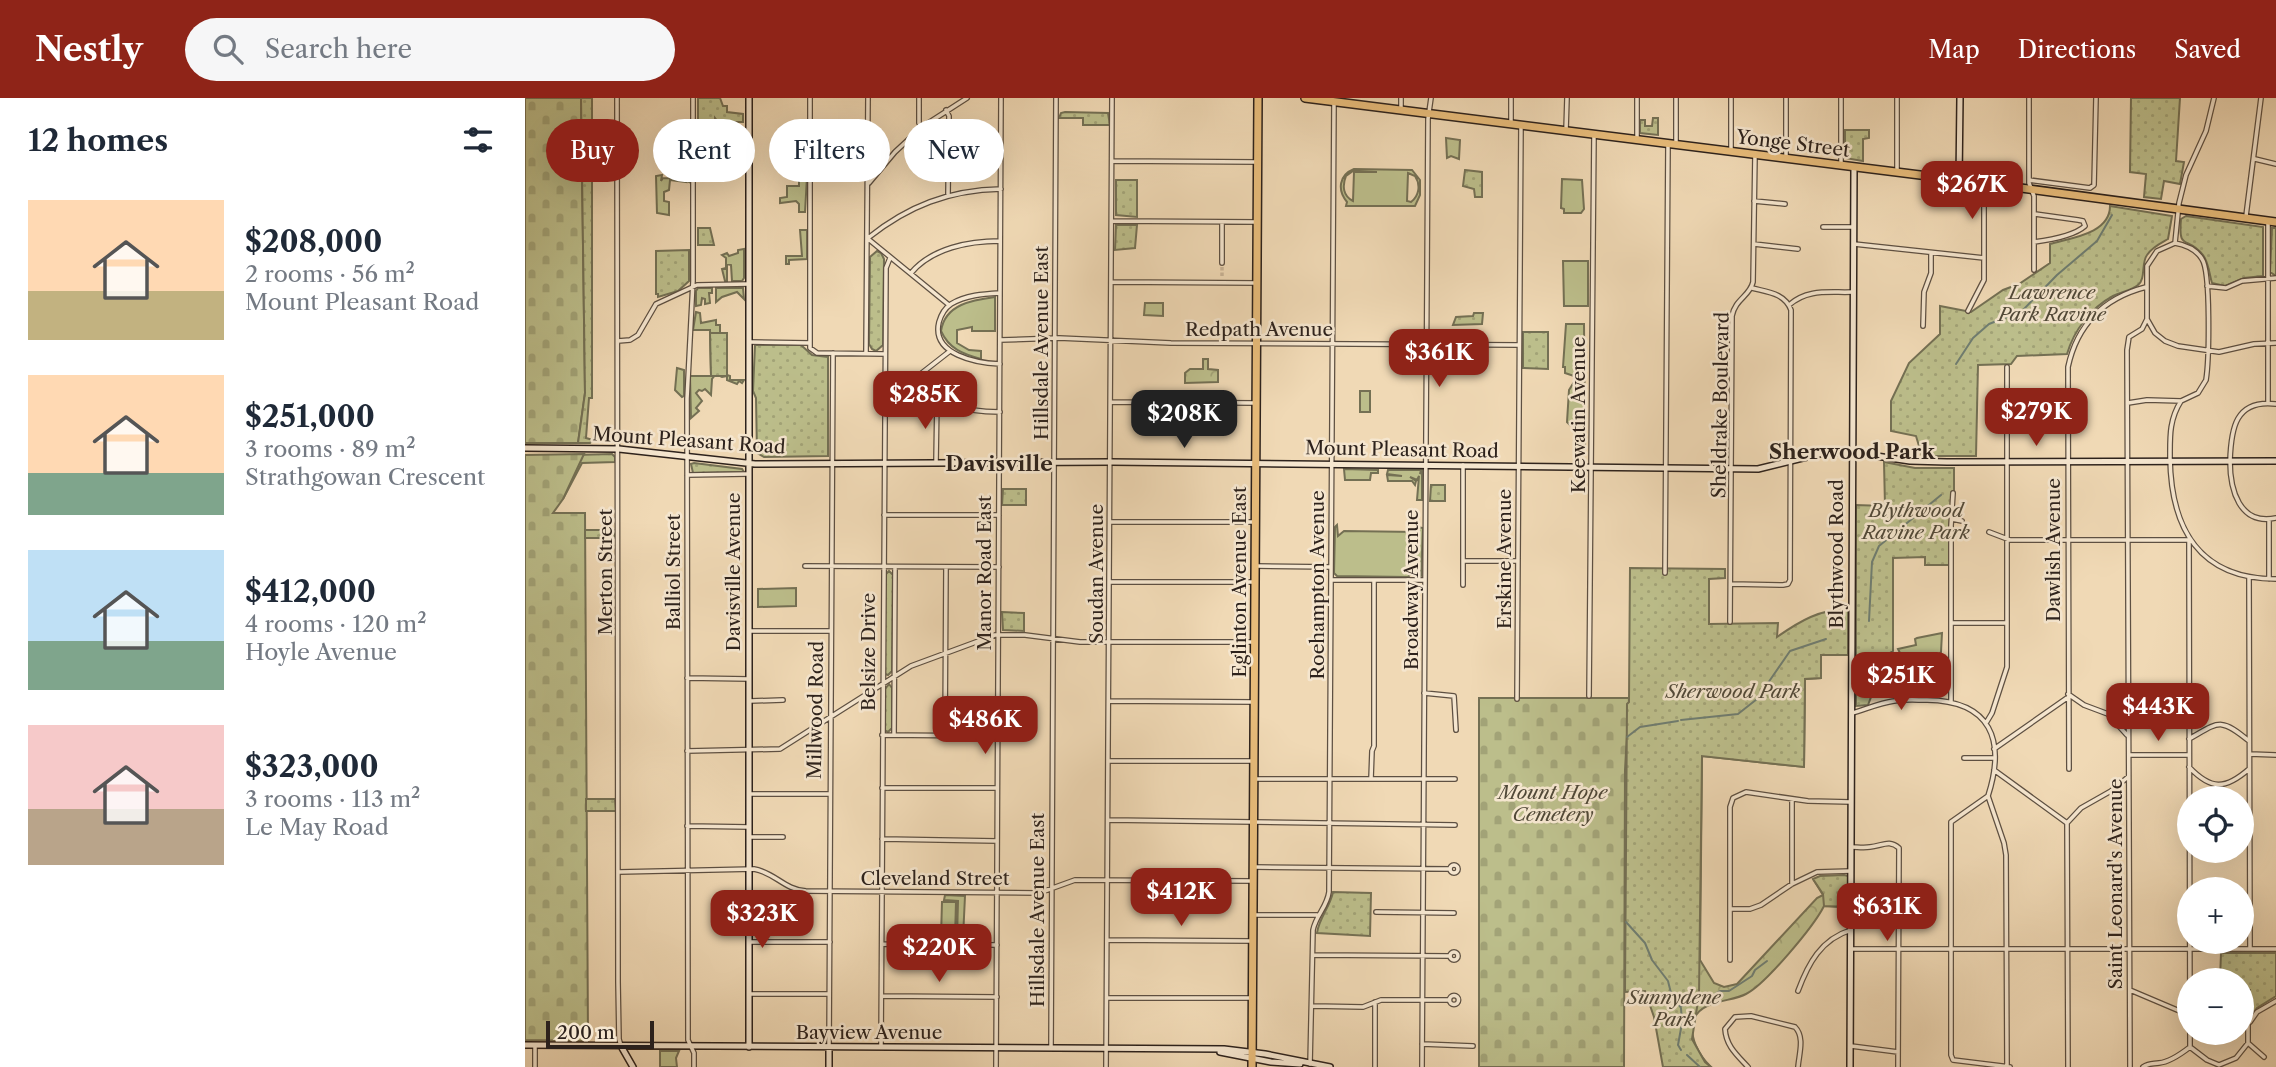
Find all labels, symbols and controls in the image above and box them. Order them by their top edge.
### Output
search box [185,18,675,81]
text: Nestly [35,29,143,70]
icon: search [209,30,247,68]
text: Search here [265,33,412,65]
text: Map [1928,35,1980,64]
text: Directions [2018,35,2136,64]
text: Saved [2174,35,2241,64]
chip: Buy [546,119,639,182]
chip: Rent [653,119,755,182]
chip: Filters [769,119,890,182]
chip: New [904,119,1004,182]
icon: filters [459,121,497,159]
text: 12 homes [28,122,168,159]
street label: Yonge Street [1734,125,1851,162]
pin: $267K [1923,162,2021,221]
text: $267K [1937,170,2007,198]
text: $208,000 [245,223,382,260]
icon: home [84,228,168,312]
street label: Hillsdale Avenue East [1030,246,1053,440]
text: 2 rooms · 56 m² [245,260,415,288]
park label: Lawrence Park Ravine [1996,281,2107,326]
text: Mount Pleasant Road [245,288,479,316]
street label: Sheldrake Boulevard [1707,311,1734,499]
street label: Redpath Avenue [1185,318,1333,341]
pin: $361K [1390,330,1488,389]
street label: Keewatin Avenue [1567,337,1590,493]
text: $361K [1405,338,1473,366]
pin: $285K [876,372,974,431]
text: $285K [889,380,961,408]
pin: $279K [1987,388,2085,448]
pin: $208K [1135,390,1233,450]
text: $279K [2001,397,2071,425]
text: $251,000 [245,398,375,435]
text: $208K [1147,399,1221,427]
icon: home [84,403,168,487]
street label: Mount Pleasant Road [592,422,787,459]
text: 3 rooms · 89 m² [245,435,416,463]
street label: Mount Pleasant Road [1305,436,1499,463]
district label: Sherwood Park [1769,439,1936,464]
district label: Davisville [945,451,1053,476]
text: Strathgowan Crescent [245,463,485,491]
street label: Dawlish Avenue [2042,478,2065,622]
street label: Blythwood Road [1825,479,1848,629]
street label: Eglinton Avenue East [1228,486,1251,678]
street label: Erskine Avenue [1493,489,1516,629]
street label: Roehampton Avenue [1306,490,1329,680]
street label: Davisville Avenue [722,493,745,651]
street label: Manor Road East [973,495,996,651]
park label: Blythwood Ravine Park [1860,499,1970,544]
street label: Soudan Avenue [1085,504,1108,644]
street label: Merton Street [594,508,617,635]
street label: Broadway Avenue [1400,510,1423,670]
street label: Balliol Street [662,513,685,630]
text: $412,000 [245,573,376,610]
icon: home [84,578,168,662]
street label: Belsize Drive [857,593,880,711]
text: 4 rooms · 120 m² [245,610,427,638]
text: Hoyle Avenue [245,638,397,666]
street label: Millwood Road [803,640,828,779]
pin: $251K [1852,652,1950,712]
text: $251K [1867,661,1935,689]
park label: Sherwood Park [1665,680,1800,703]
pin: $443K [2109,684,2207,743]
text: $443K [2122,692,2194,720]
pin: $486K [936,696,1034,756]
text: $486K [949,705,1021,733]
text: $323,000 [245,748,379,785]
icon: home [84,753,168,837]
street label: Saint Leonard's Avenue [2104,779,2127,989]
park label: Mount Hope Cemetery [1497,781,1608,826]
text: 3 rooms · 113 m² [245,785,421,813]
map controls [2177,786,2254,1045]
button: locate [2177,786,2254,863]
text: Le May Road [245,813,389,841]
street label: Hillsdale Avenue East [1026,813,1049,1007]
street label: Cleveland Street [860,867,1010,890]
pin: $412K [1132,868,1230,928]
text: $412K [1147,877,1215,905]
button: + [2177,877,2254,954]
pin: $631K [1838,884,1936,943]
pin: $323K [713,890,811,950]
text: $631K [1853,892,1921,920]
text: $323K [727,899,797,927]
pin: $220K [890,924,988,984]
text: $220K [902,933,976,961]
button: − [2177,968,2254,1045]
park label: Sunnydene Park [1626,986,1722,1031]
scale bar [546,1018,655,1050]
text: 200 m [557,1021,615,1044]
street label: Bayview Avenue [796,1021,942,1044]

